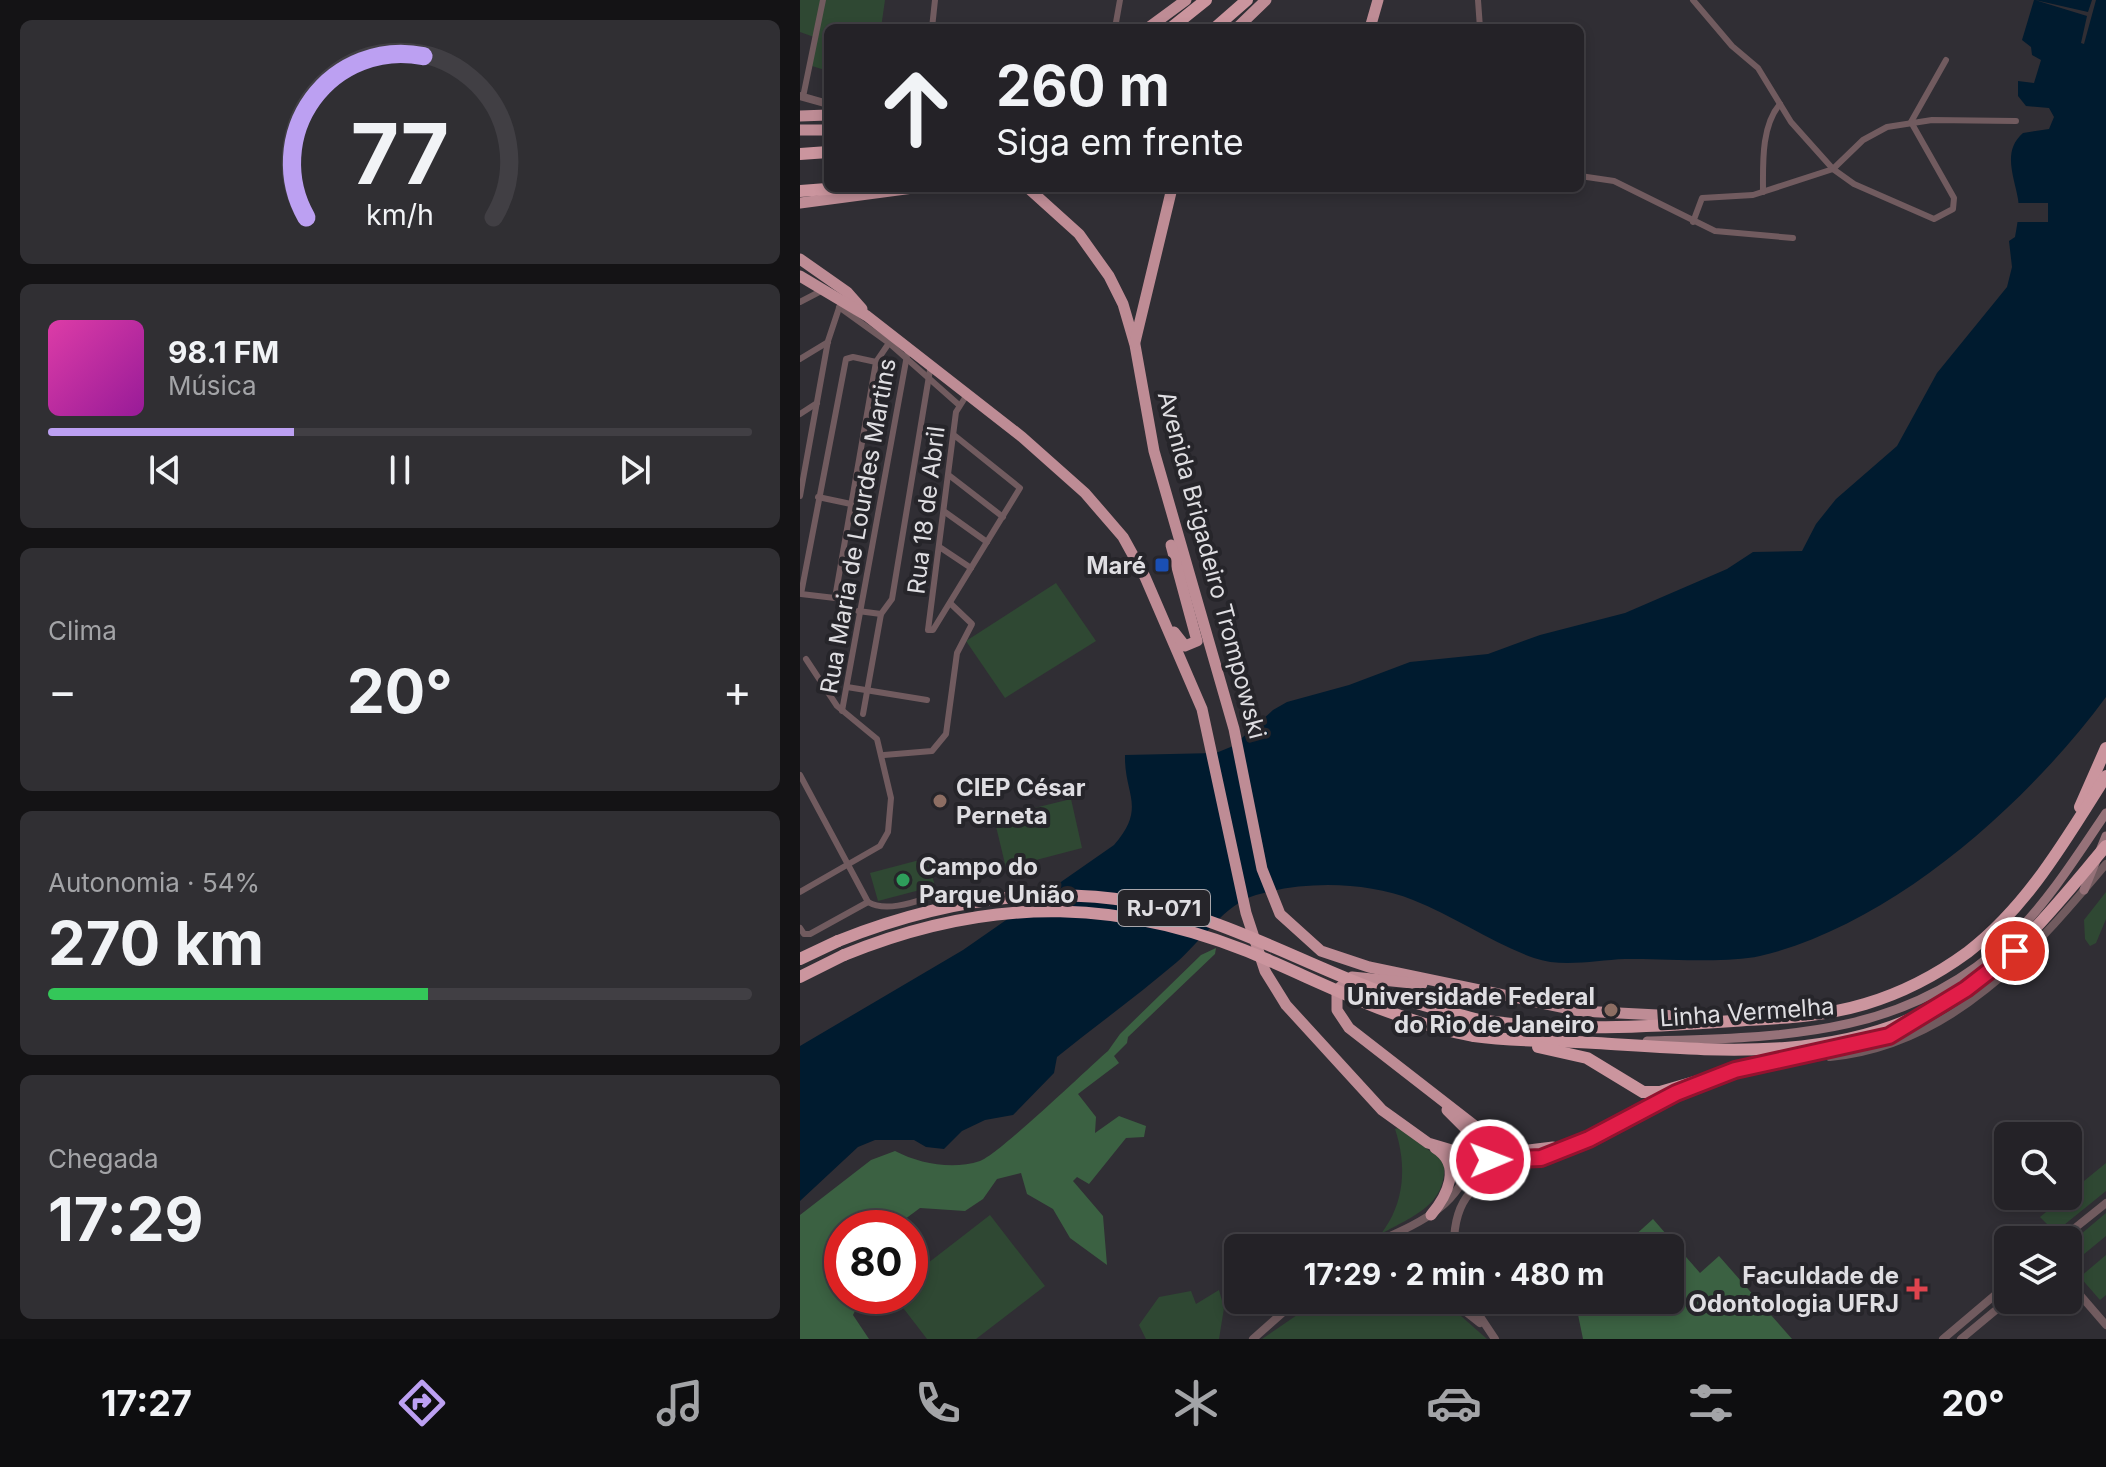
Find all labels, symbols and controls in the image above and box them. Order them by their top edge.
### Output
text: 260 m [996,52,1170,120]
icon: ahead [864,56,968,160]
text: 77 [351,102,449,203]
text: Siga em frente [996,120,1244,164]
text: km/h [366,197,434,232]
text: 98.1 FM [168,334,279,370]
street label: Rua Maria de Lourdes Martins [814,356,902,696]
text: Música [168,370,257,401]
street label: Avenida Brigadeiro Trompowski [1152,388,1272,742]
street label: Rua 18 de Abril [901,424,951,596]
icon: previous [143,448,187,492]
icon: pause [378,448,422,492]
icon: next [613,448,657,492]
place label: Maré [1086,551,1146,580]
marker: Maré [1153,556,1171,574]
text: Clima [48,615,117,646]
text: 20° [347,655,453,727]
text: − [48,664,77,718]
text: + [723,664,752,718]
place label: CIEP César Perneta [956,773,1086,830]
marker: CIEP César Perneta [931,792,949,810]
place label: Campo do Parque União [919,852,1075,909]
text: Autonomia · 54% [48,867,260,898]
marker: Campo do Parque União [894,871,912,889]
road number: RJ-071 [1118,890,1210,926]
text: 270 km [48,907,264,979]
pin [1981,917,2049,985]
icon: arrive [1993,929,2037,973]
place label: Universidade Federal do Rio de Janeiro [1347,982,1595,1039]
street label: Linha Vermelha [1659,991,1835,1033]
marker: Universidade Federal do Rio de Janeiro [1602,1001,1620,1019]
position arrow [1448,1118,1532,1202]
map controls [1994,1122,2082,1314]
button: search [1994,1122,2082,1210]
text: Chegada [48,1143,159,1174]
text: 17:29 [48,1183,204,1255]
speed limit sign: 80 [824,1210,928,1314]
button: layers [1994,1226,2082,1314]
text: 17:29 · 2 min · 480 m [1304,1256,1604,1292]
place label: Faculdade de Odontologia UFRJ [1688,1261,1899,1318]
marker: Faculdade de Odontologia UFRJ [1906,1278,1928,1300]
icon: directions [394,1375,450,1431]
icon: music [652,1375,708,1431]
icon: phone [910,1375,966,1431]
icon: climate [1168,1375,1224,1431]
icon: car [1426,1375,1482,1431]
icon: filters [1683,1375,1739,1431]
text: 17:27 [101,1381,192,1425]
text: 20° [1941,1381,2005,1425]

